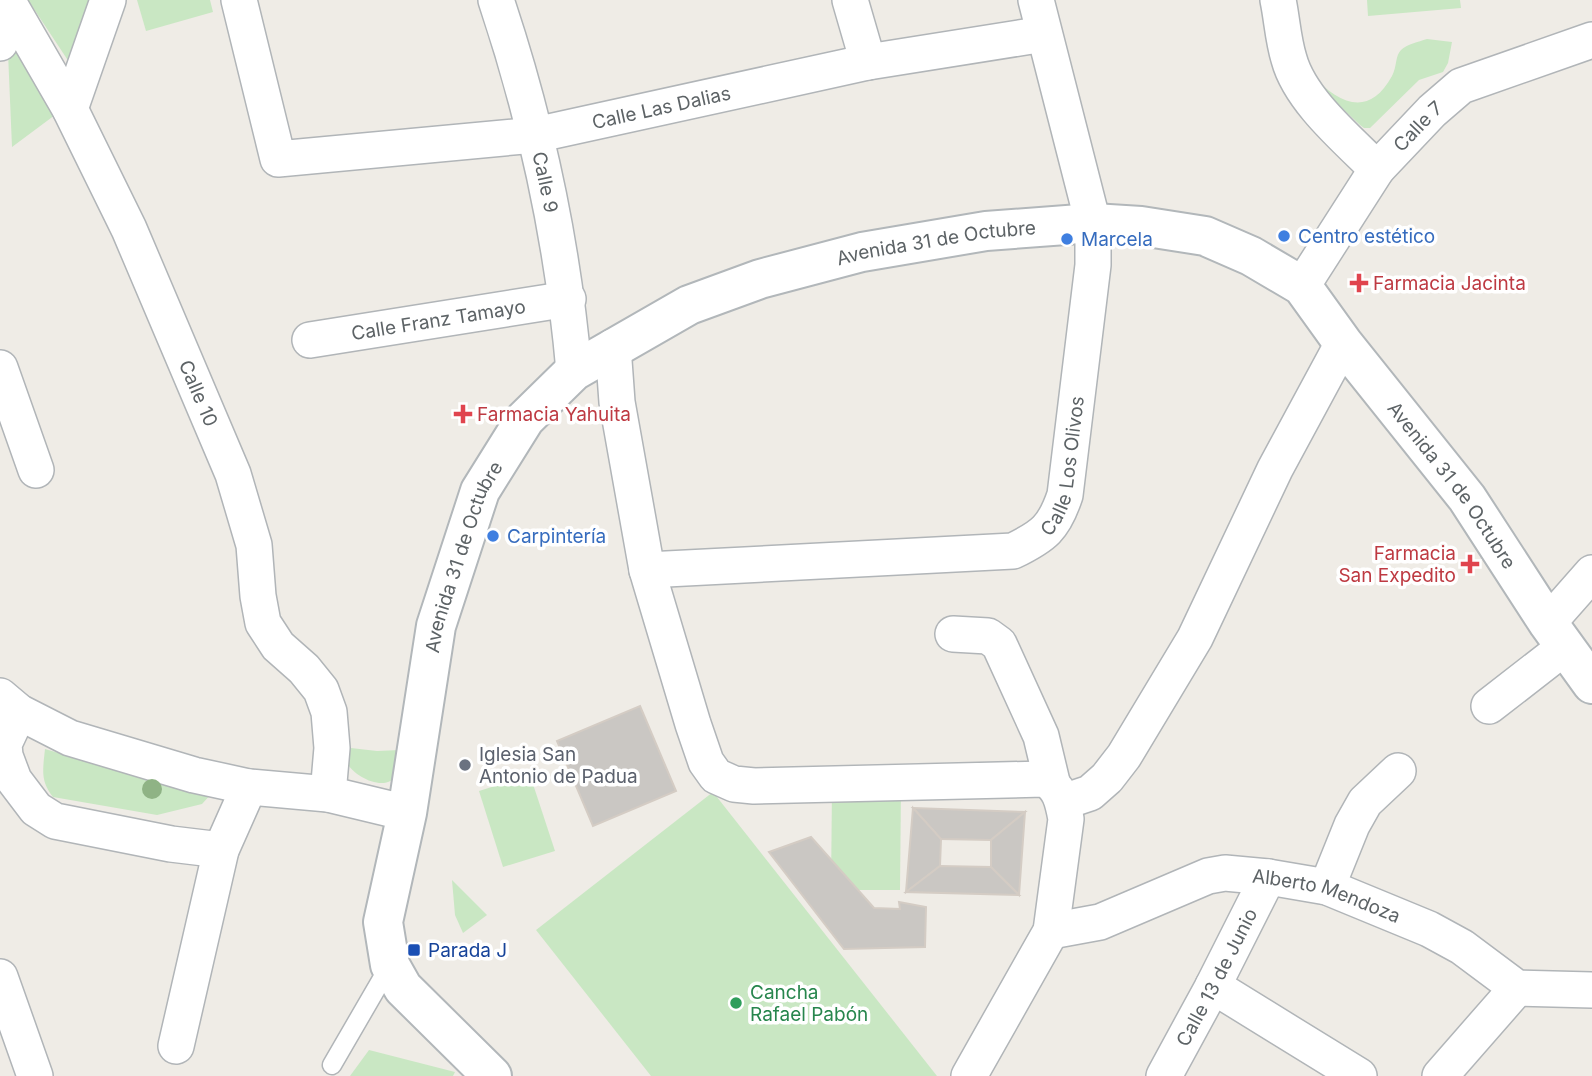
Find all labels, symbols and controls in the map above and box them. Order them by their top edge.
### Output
street label: Calle Las Dalias [590,81,733,134]
street label: Calle 7 [1389,96,1447,157]
street label: Calle 9 [527,150,563,215]
street label: Avenida 31 de Octubre [834,216,1037,270]
place label: Centro estético [1298,225,1435,248]
place label: Marcela [1081,228,1153,251]
marker: Centro estético [1276,228,1292,244]
marker: Marcela [1059,231,1075,247]
place label: Farmacia Jacinta [1373,272,1526,295]
marker: Farmacia Jacinta [1351,275,1367,291]
street label: Calle Franz Tamayo [350,295,527,345]
street label: Calle 10 [174,357,222,430]
street label: Calle Los Olivos [1036,395,1089,541]
street label: Avenida 31 de Octubre [1383,397,1521,573]
place label: Farmacia Yahuita [477,403,631,426]
marker: Farmacia Yahuita [455,406,471,422]
street label: Avenida 31 de Octubre [421,457,508,655]
place label: Carpintería [507,525,606,548]
marker: Carpintería [485,528,501,544]
place label: Farmacia San Expedito [1338,542,1456,587]
marker: Farmacia San Expedito [1462,556,1478,572]
place label: Iglesia San Antonio de Padua [479,743,638,788]
marker: Iglesia San Antonio de Padua [457,757,473,773]
street label: Alberto Mendoza [1251,865,1404,928]
street label: Calle 13 de Junio [1171,904,1262,1050]
place label: Parada J [428,939,507,962]
marker: Parada J [406,942,422,958]
place label: Cancha Rafael Pabón [750,981,868,1026]
marker: Cancha Rafael Pabón [728,995,744,1011]

